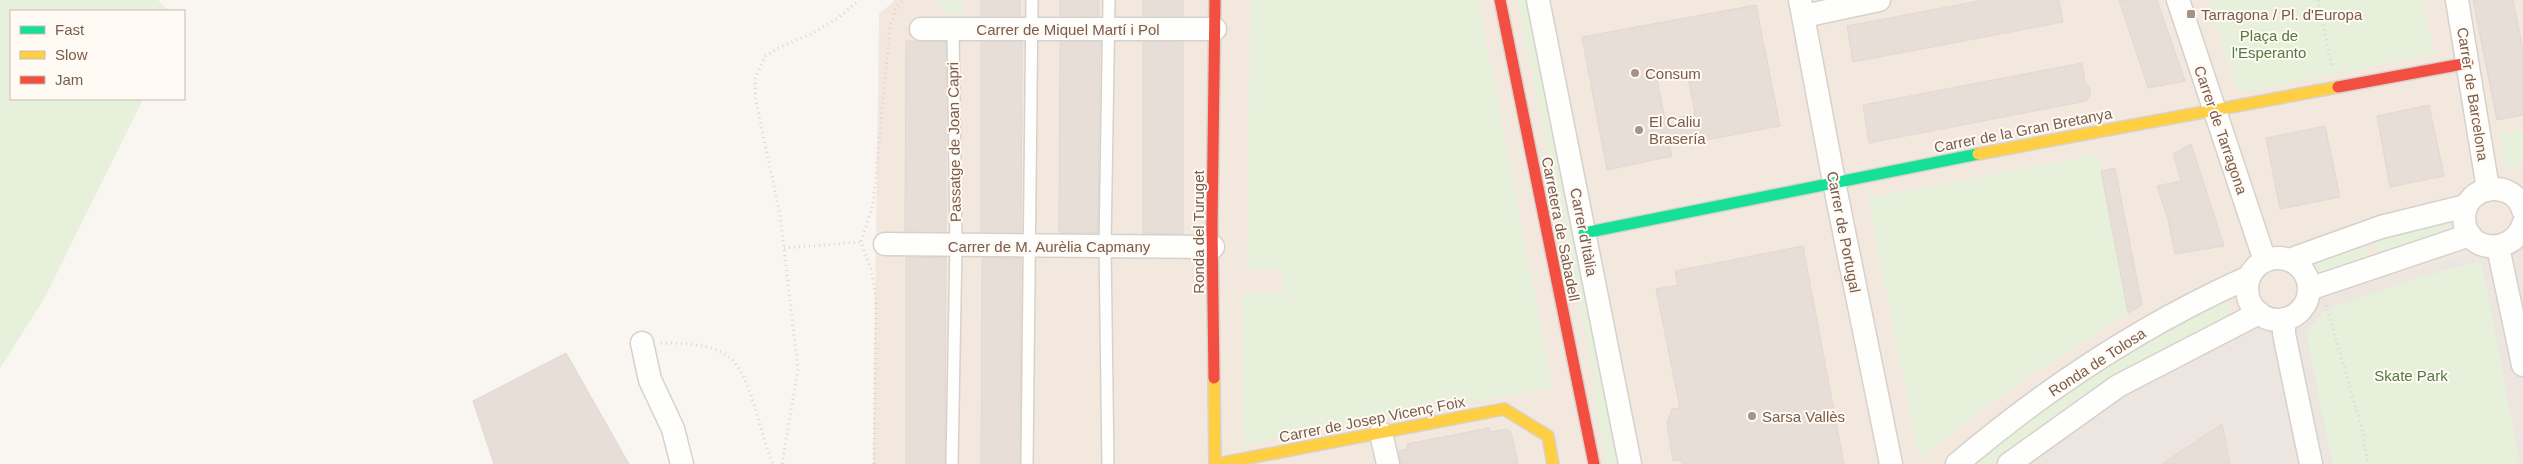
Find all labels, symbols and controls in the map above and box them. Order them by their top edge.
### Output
place label: Tarragona / Pl. d'Europa [2201,6,2363,23]
marker: Tarragona / Pl. d'Europa [2185,8,2197,20]
legend [10,10,185,100]
text: Fast [55,21,85,38]
street label: Carrer de Miquel Martí i Pol [976,21,1160,38]
street label: Carrer de Barcelona [2454,26,2492,163]
park label: Plaça de l'Esperanto [2232,27,2306,61]
text: Slow [55,46,88,63]
street label: Passatge de Joan Capri [944,62,964,222]
street label: Carrer de Tarragona [2191,64,2251,197]
place label: Consum [1645,65,1701,82]
marker: Consum [1629,67,1641,79]
text: Jam [55,71,83,88]
street label: Carrer de la Gran Bretanya [1933,104,2114,156]
place label: El Caliu Brasería [1649,113,1706,147]
marker: El Caliu Brasería [1633,124,1645,136]
street label: Carretera de Sabadell [1539,155,1583,303]
street label: Ronda del Turuget [1190,169,1207,294]
street label: Carrer de Portugal [1824,170,1864,294]
street label: Carrer d'Itàlia [1567,186,1601,278]
street label: Carrer de M. Aurèlia Capmany [948,238,1151,255]
street label: Ronda de Tolosa [2045,324,2149,400]
park label: Skate Park [2374,367,2448,384]
street label: Carrer de Josep Vicenç Foix [1278,393,1467,445]
place label: Sarsa Vallès [1762,408,1845,425]
marker: Sarsa Vallès [1746,410,1758,422]

